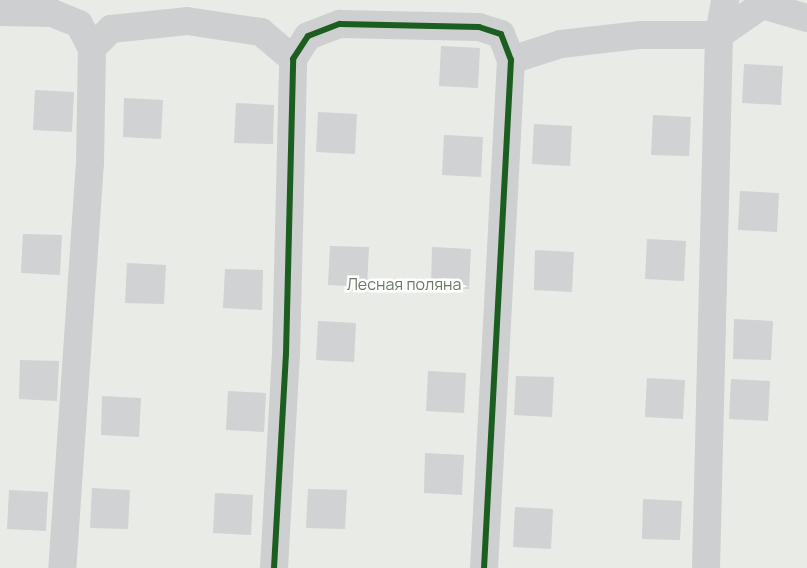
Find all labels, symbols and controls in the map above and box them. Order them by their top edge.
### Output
park label: Лесная поляна [347,274,461,294]

